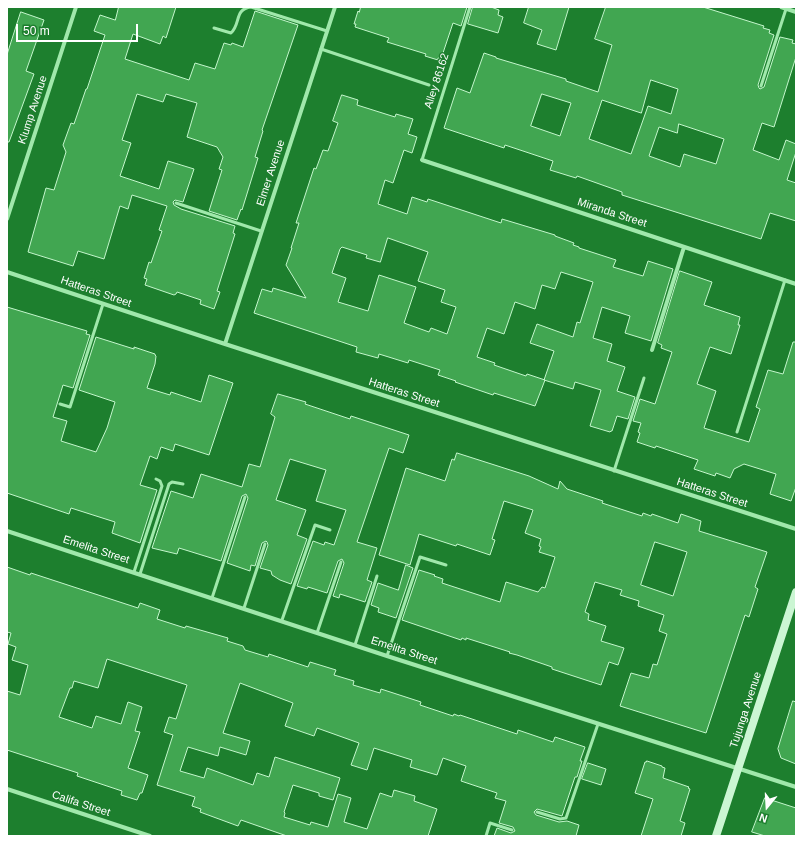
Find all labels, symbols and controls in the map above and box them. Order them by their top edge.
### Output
scale bar [18,16,140,42]
text: 50 m [23,24,50,38]
street label: Alley 86162 [422,52,452,110]
street label: Klump Avenue [16,74,50,146]
street label: Elmer Avenue [254,138,288,208]
street label: Miranda Street [576,196,648,230]
street label: Hatteras Street [59,274,133,310]
street label: Hatteras Street [367,375,441,411]
street label: Hatteras Street [675,475,749,511]
street label: Emelita Street [61,533,131,567]
street label: Emelita Street [369,634,439,668]
street label: Tujunga Avenue [727,670,765,750]
north arrow [747,787,787,827]
street label: Califa Street [50,788,112,820]
text: N [758,811,769,825]

